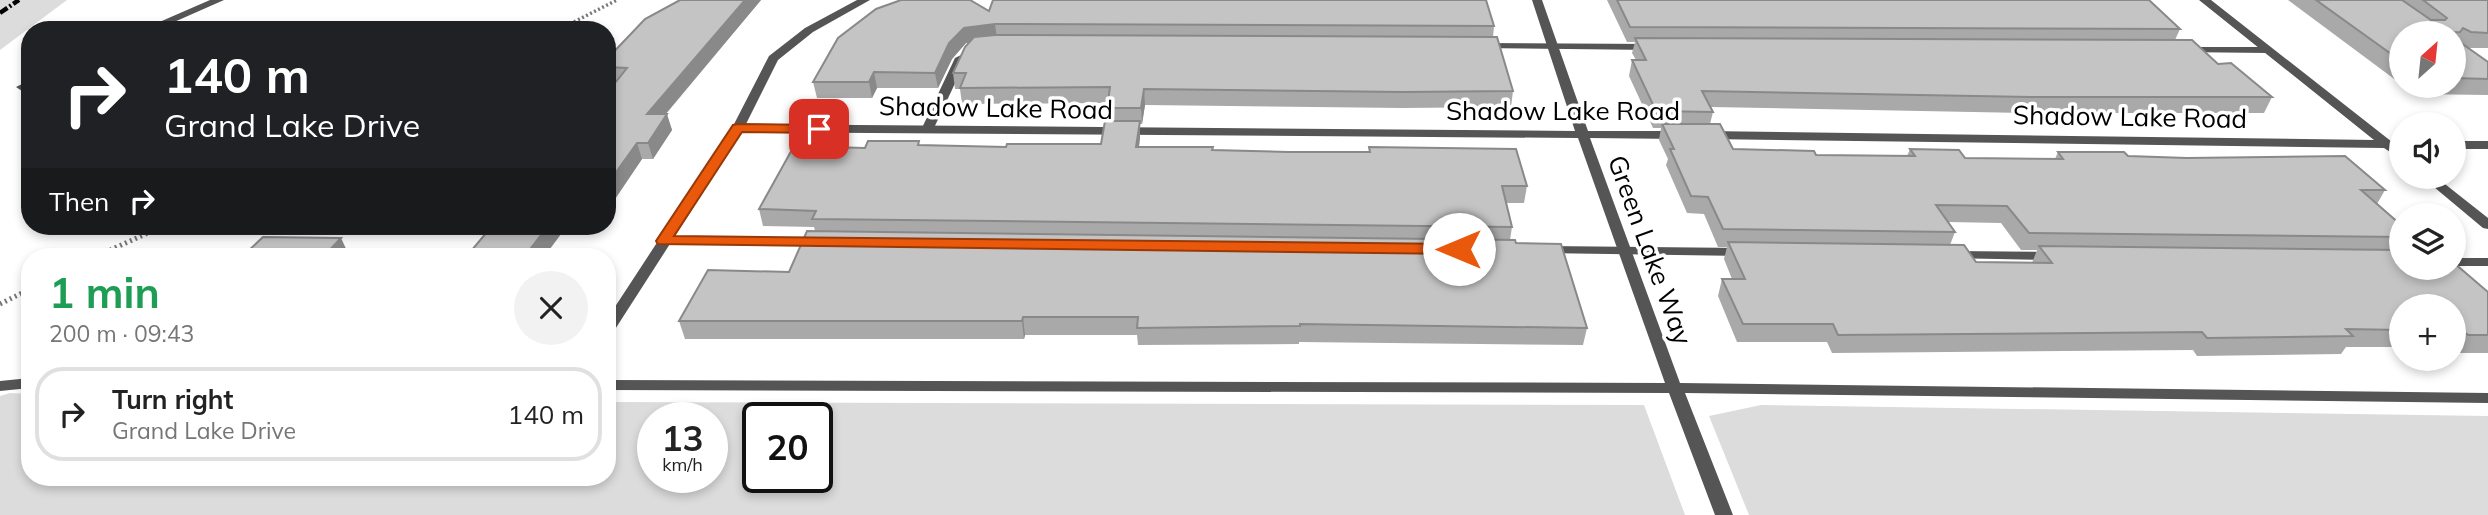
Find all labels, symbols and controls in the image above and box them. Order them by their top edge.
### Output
north arrow [2389,21,2466,98]
map controls [2389,21,2466,371]
text: 140 m [164,44,310,105]
icon: right [49,49,140,140]
street label: Shadow Lake Road [879,89,1113,126]
street label: Shadow Lake Road [1446,94,1680,127]
street label: Shadow Lake Road [2013,98,2247,135]
pin [789,99,849,159]
text: Grand Lake Drive [164,105,420,145]
icon: arrive [800,110,838,148]
button: sound [2389,112,2466,189]
street label: Green Lake Way [1601,151,1700,349]
icon: right [123,182,161,220]
text: Then [49,185,109,218]
button: layers [2389,203,2466,280]
position arrow [1422,212,1496,286]
text: 1 min [49,266,160,319]
button: close [514,271,588,345]
button: + [2389,294,2466,371]
text: 200 m · 09:43 [49,319,194,348]
text: Turn right [112,383,233,416]
icon: right [53,395,91,433]
text: 140 m [508,398,584,431]
speed limit sign: 20 [742,402,833,493]
text: Grand Lake Drive [112,416,296,445]
text: 13 [661,416,704,460]
text: km/h [662,453,703,476]

